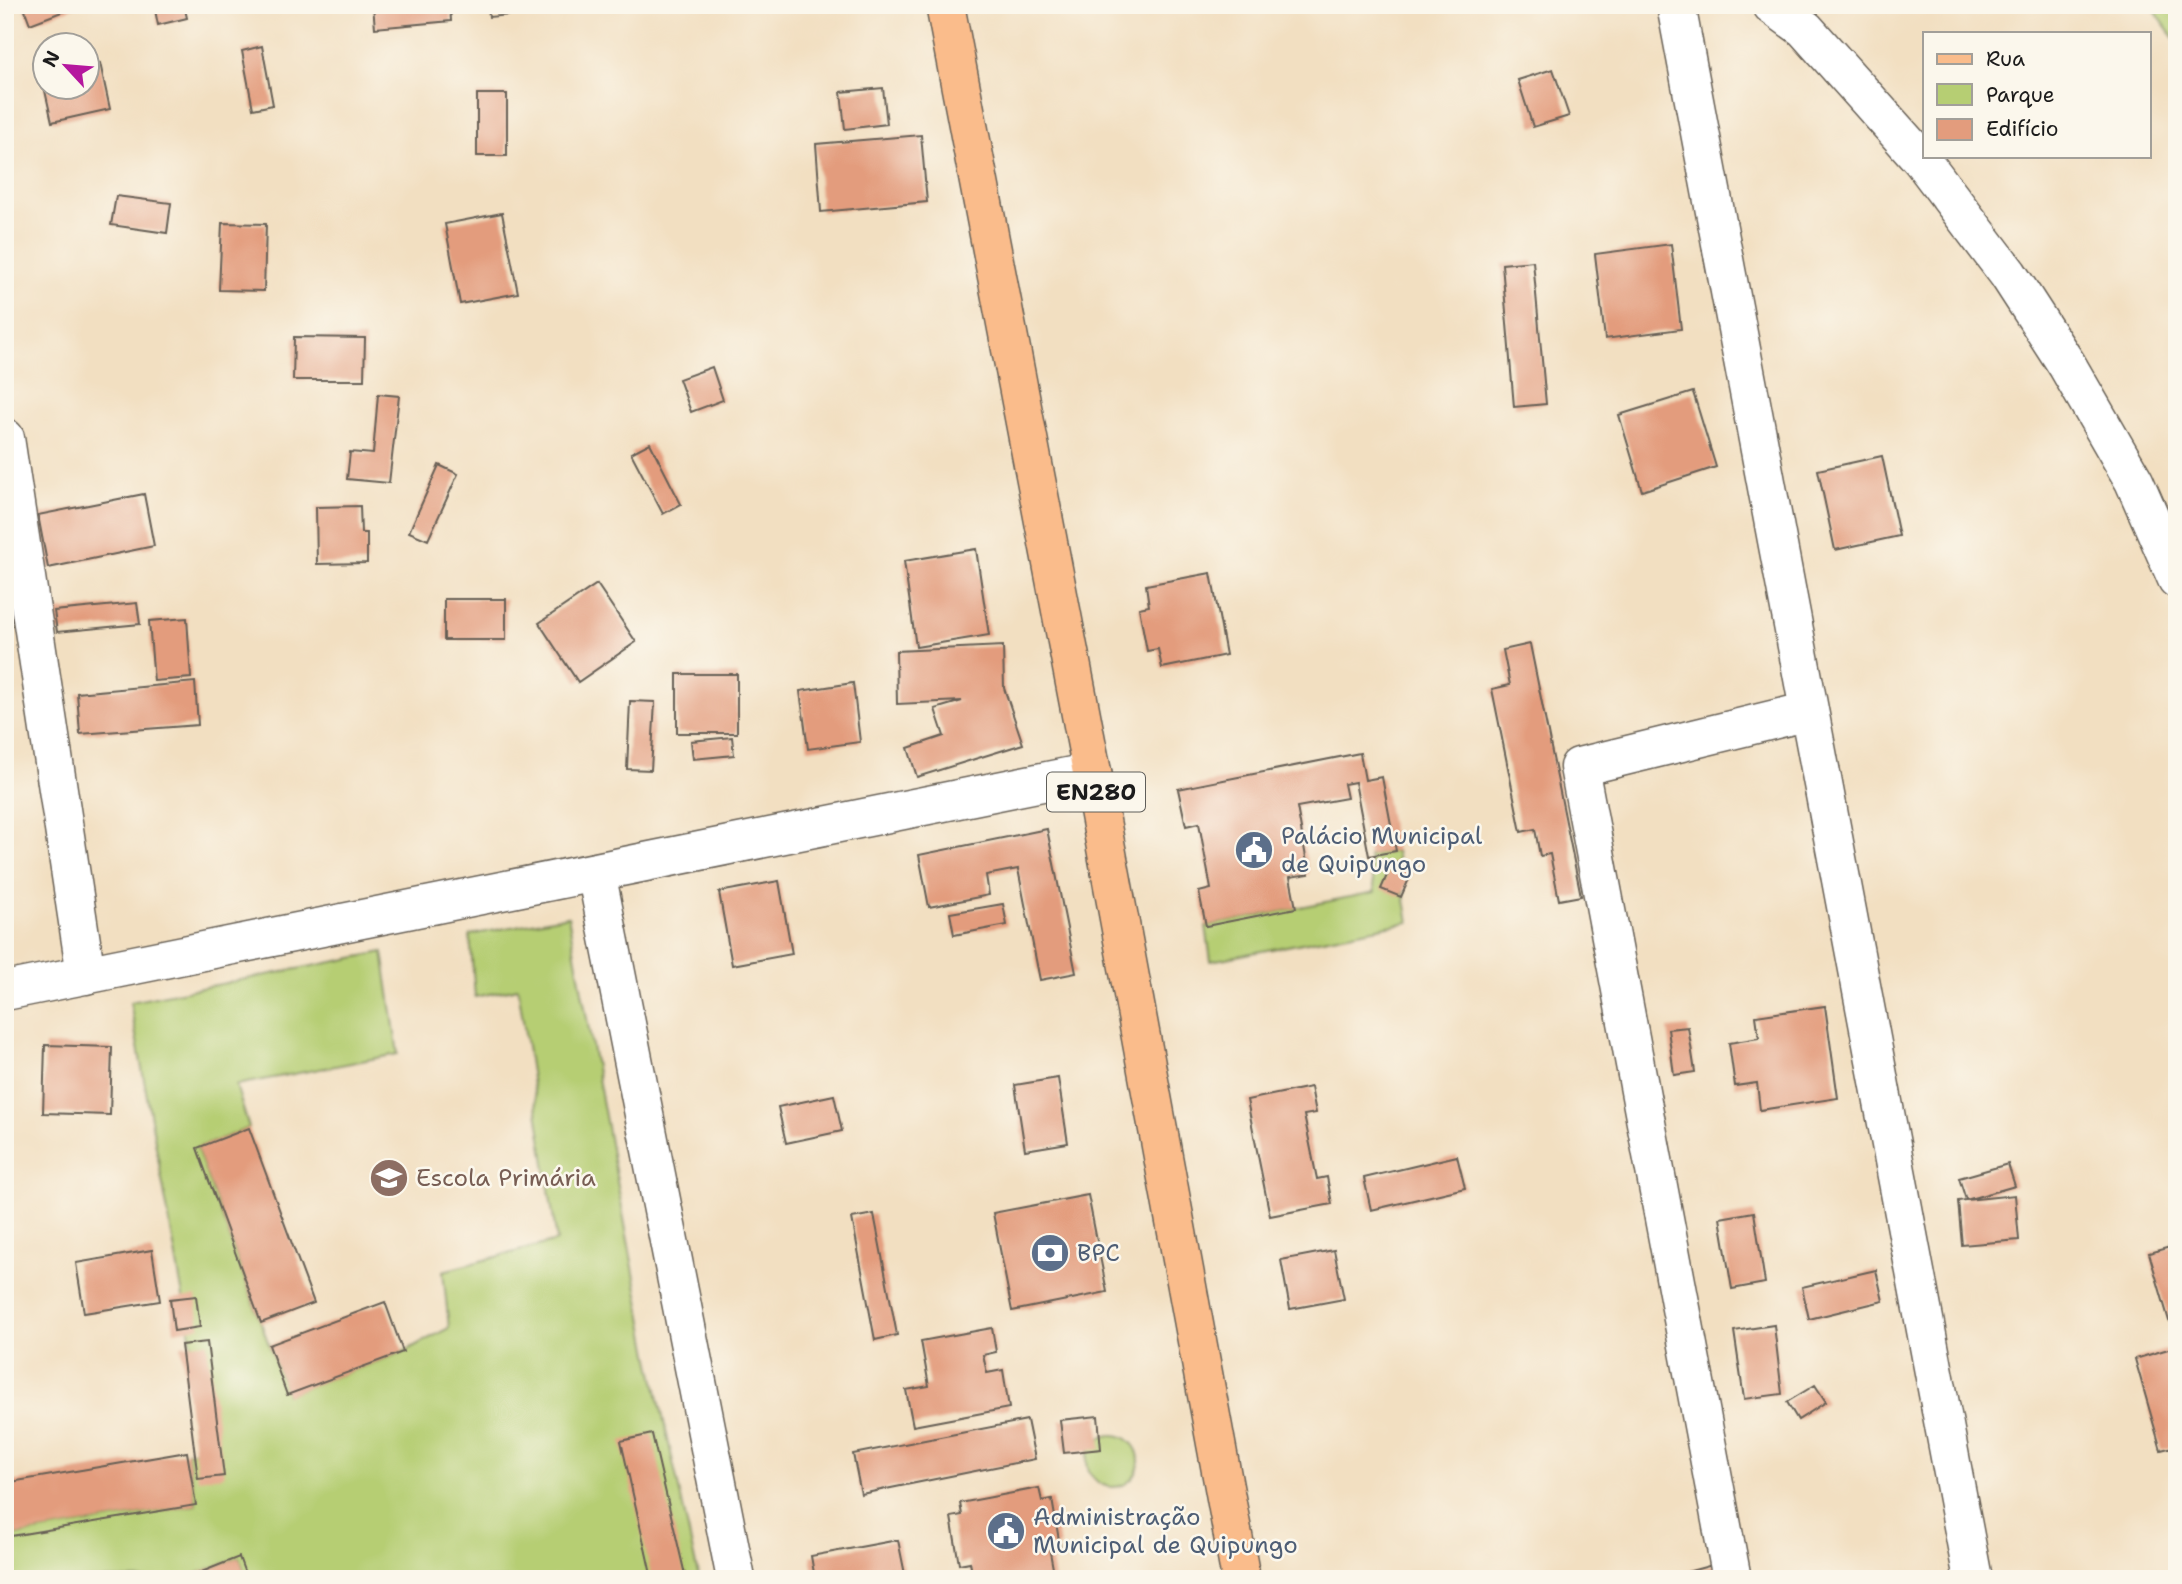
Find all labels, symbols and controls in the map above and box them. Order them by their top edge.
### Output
north arrow [32,32,102,102]
legend [1923,32,2150,158]
text: Rua [1986,45,2025,73]
text: N [37,47,66,71]
text: Parque [1986,81,2055,109]
text: Edifício [1986,115,2058,143]
road number: EN280 [1047,772,1145,812]
place label: Palácio Municipal de Quipungo [1281,820,1483,880]
public building icon: Palácio Municipal de Quipungo [1233,829,1275,871]
school or university icon: Escola Primária [368,1157,410,1199]
place label: Escola Primária [416,1162,596,1194]
bank icon: BPC [1029,1232,1071,1274]
place label: BPC [1077,1237,1120,1269]
place label: Administração Municipal de Quipungo [1033,1501,1298,1561]
public building icon: Administração Municipal de Quipungo [985,1510,1027,1552]

